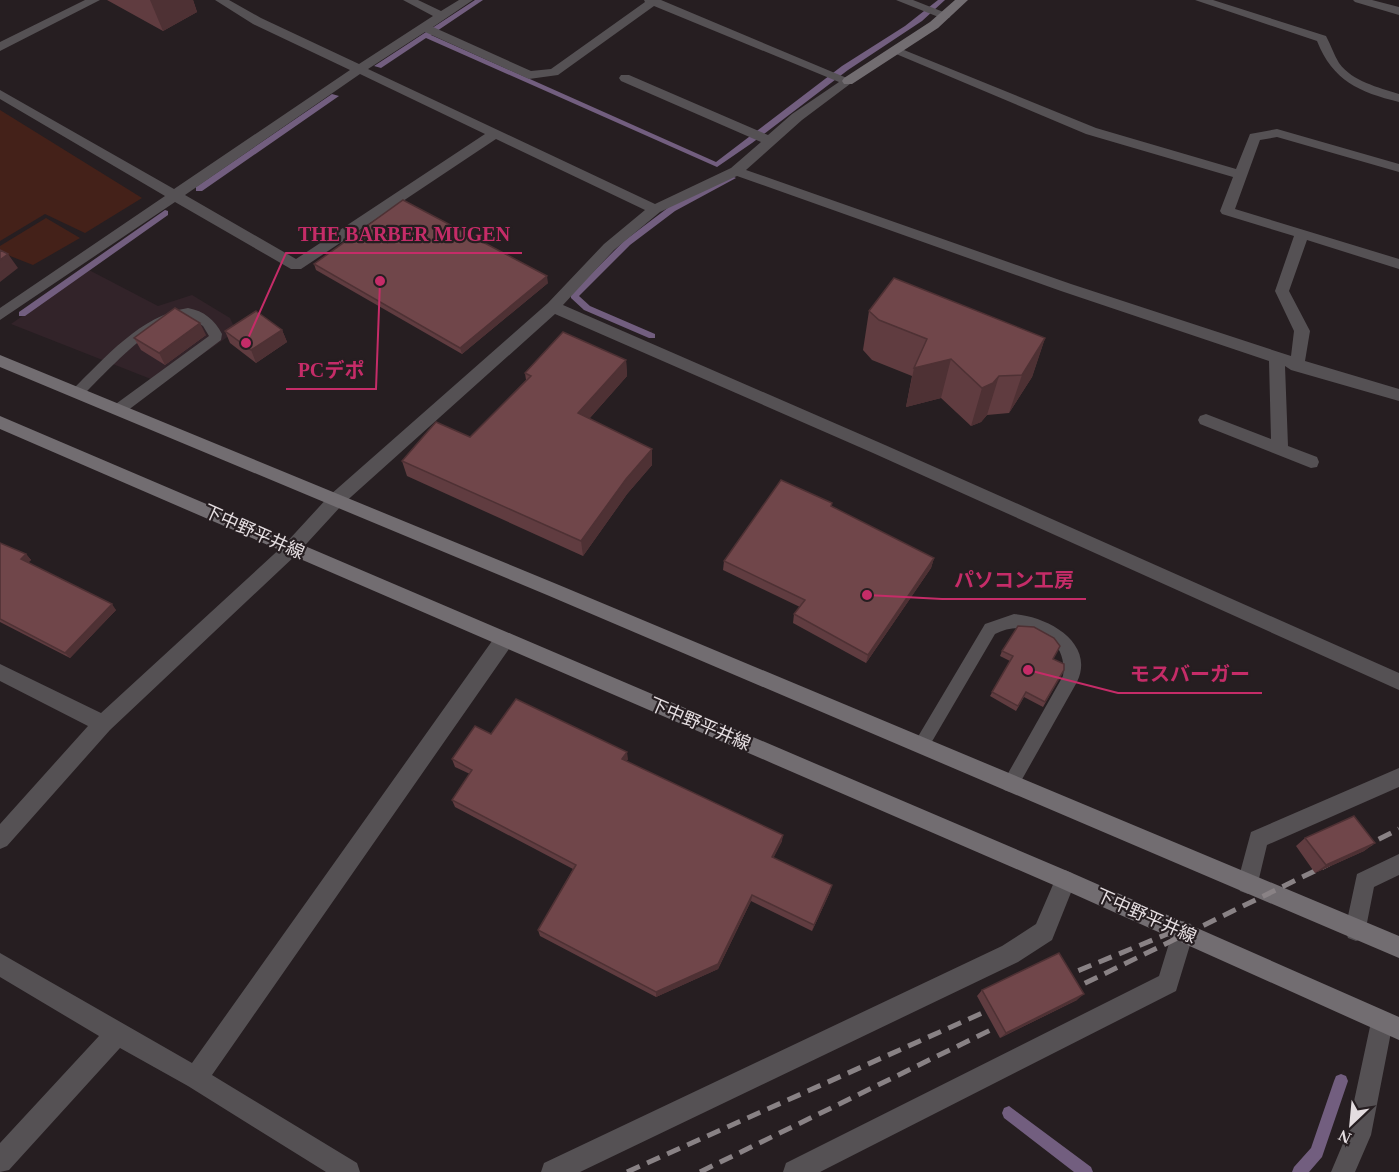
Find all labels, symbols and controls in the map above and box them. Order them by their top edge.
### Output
callout: THE BARBER MUGEN [286,215,522,253]
text: THE BARBER MUGEN [298,223,511,245]
callout: PCデポ [286,351,376,389]
text: PCデポ [298,359,364,381]
street label: 下中野平井線 [201,501,307,563]
callout: パソコン工房 [942,561,1086,599]
text: パソコン工房 [954,569,1074,591]
callout: モスバーガー [1118,655,1262,693]
text: モスバーガー [1130,663,1250,685]
street label: 下中野平井線 [646,694,754,754]
street label: 下中野平井線 [1093,885,1199,947]
north arrow [1321,1094,1381,1154]
text: N [1335,1127,1354,1147]

